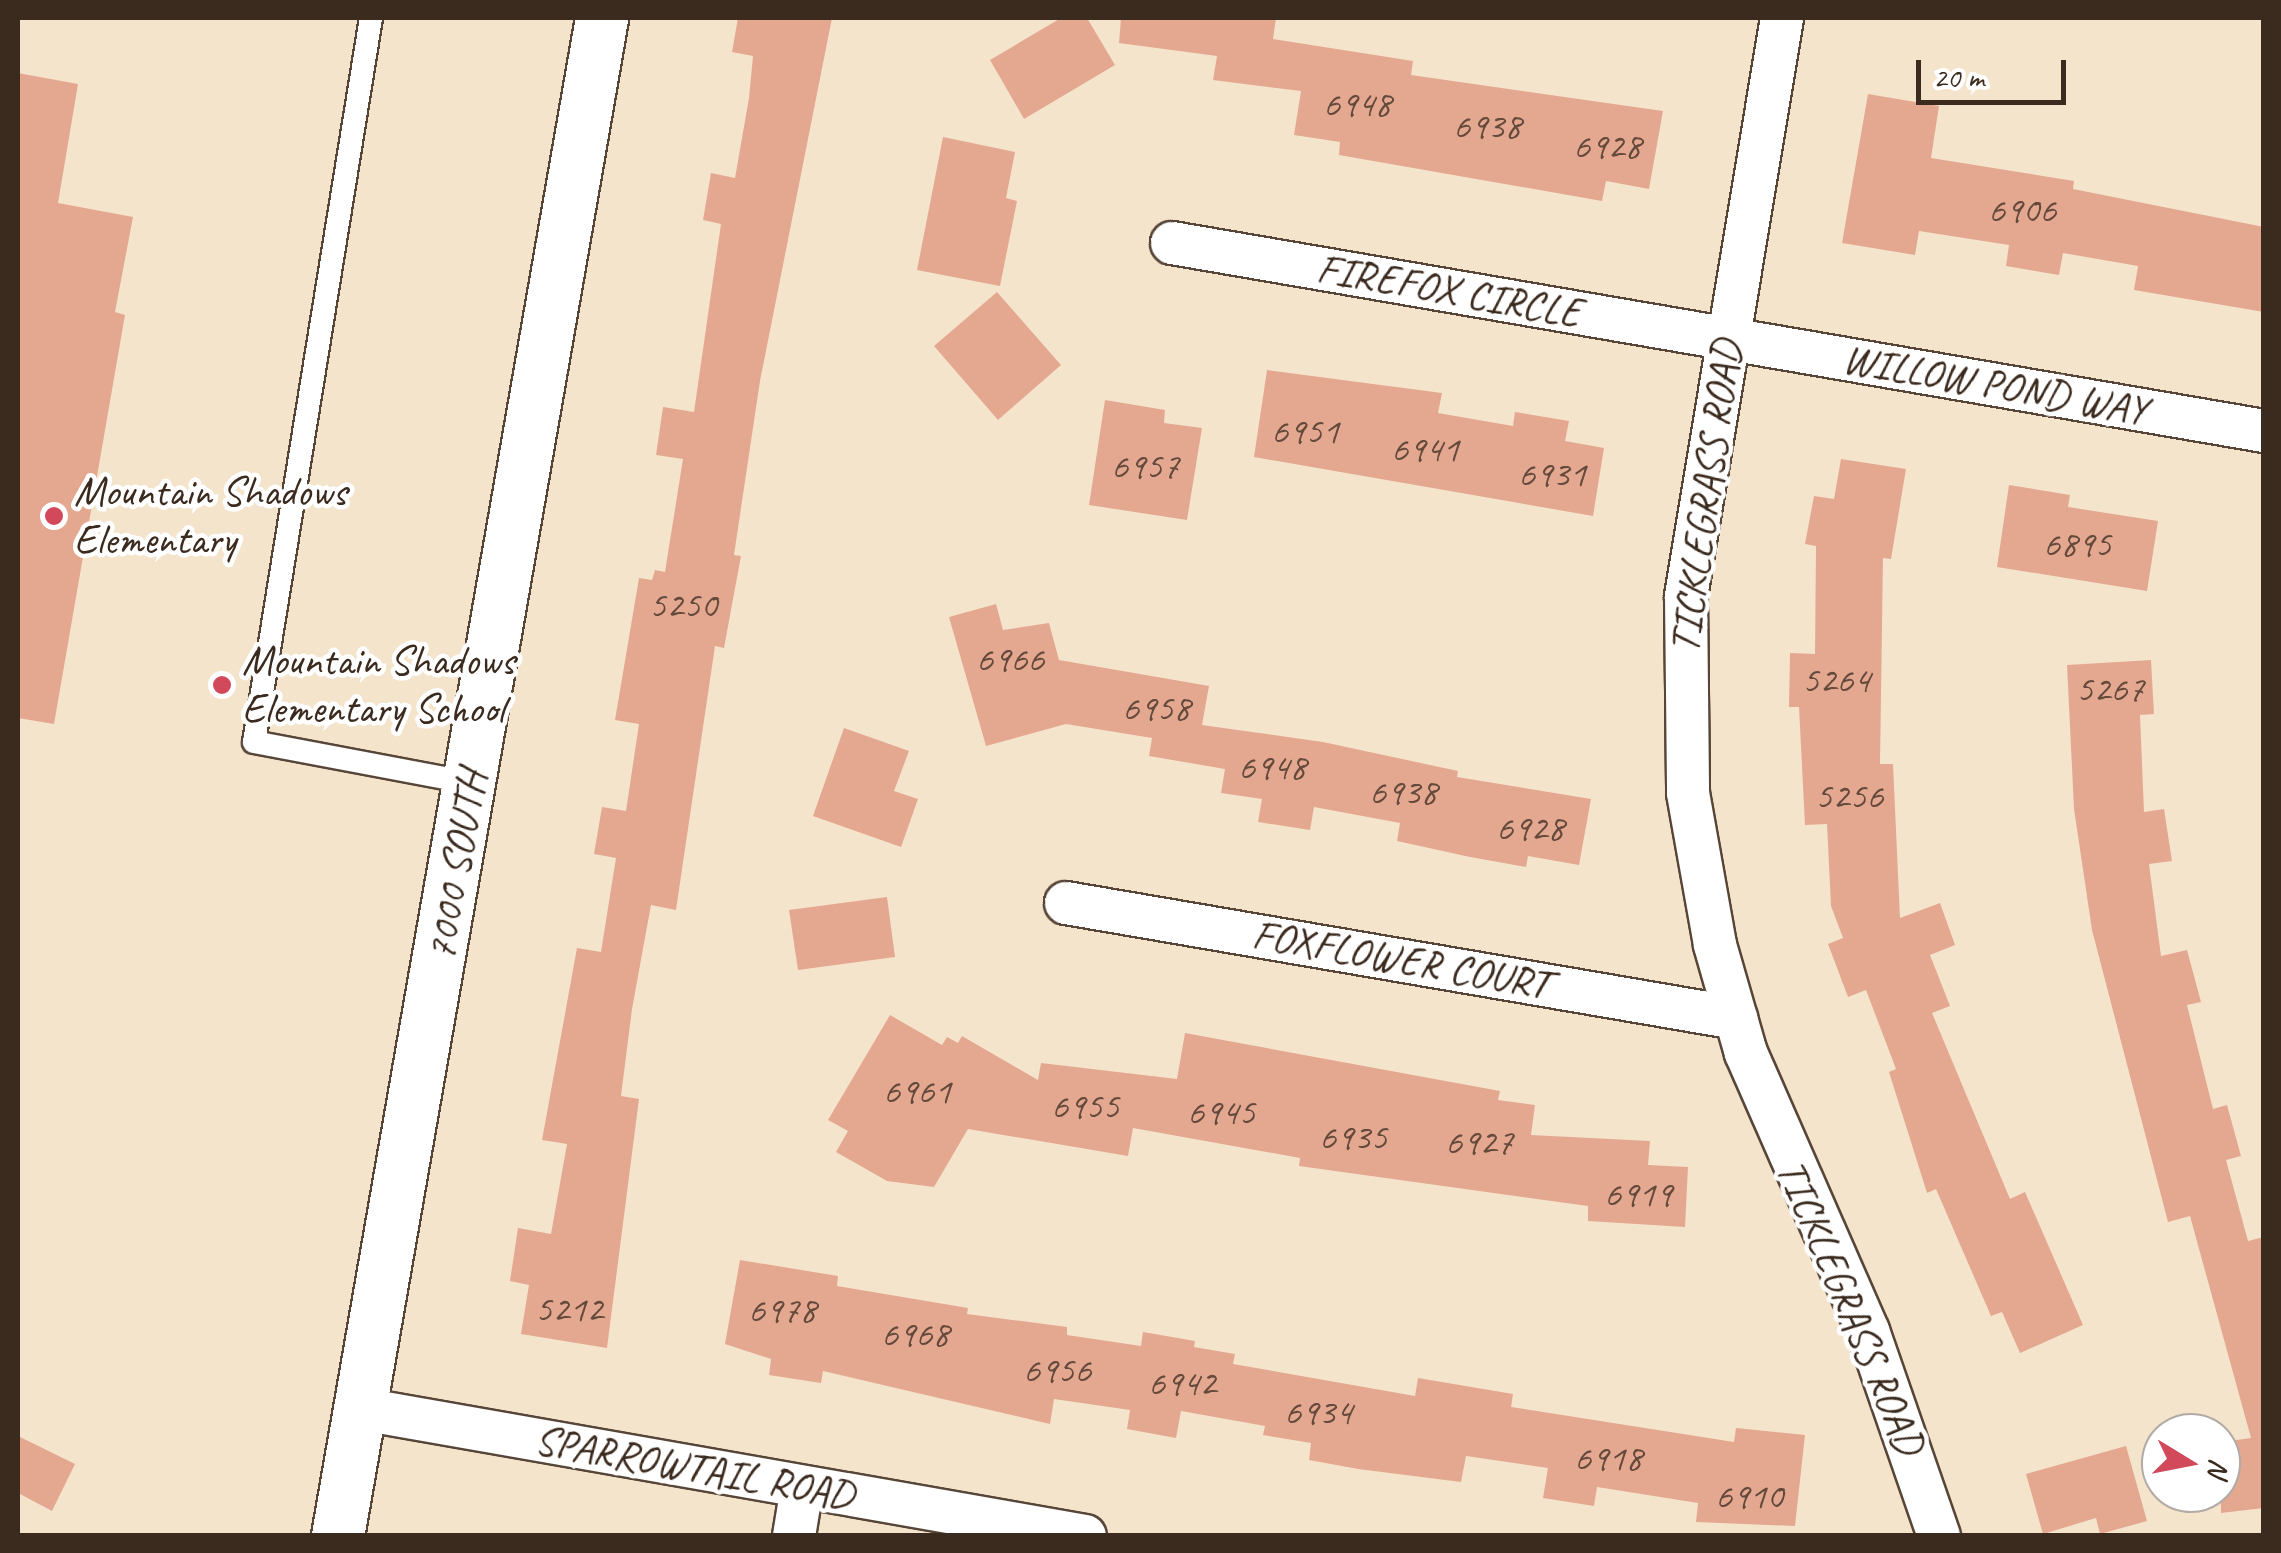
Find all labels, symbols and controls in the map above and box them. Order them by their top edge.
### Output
scale bar [1921,40,2071,102]
text: 20 m [1933,58,1984,96]
house number: 6948 [1323,81,1391,127]
house number: 6938 [1453,103,1521,149]
house number: 6928 [1573,123,1641,169]
house number: 6906 [1988,187,2056,233]
street label: FIREFOX CIRCLE [1312,243,1586,339]
street label: WILLOW POND WAY [1839,333,2151,437]
street label: TICKLEGRASS ROAD [1659,336,1753,658]
house number: 6951 [1271,408,1339,454]
house number: 6941 [1391,426,1459,472]
house number: 6957 [1111,443,1179,489]
house number: 6931 [1518,451,1586,497]
place label: Mountain Shadows Elementary [74,467,348,566]
marker: Mountain Shadows Elementary [43,505,65,527]
house number: 6895 [2043,521,2111,567]
house number: 5250 [649,582,717,628]
place label: Mountain Shadows Elementary School [242,636,516,734]
house number: 6966 [976,636,1044,682]
house number: 5264 [1802,657,1870,703]
house number: 5267 [2076,666,2144,712]
marker: Mountain Shadows Elementary School [211,674,233,696]
house number: 6958 [1122,685,1190,731]
house number: 6948 [1238,744,1306,790]
street label: 7000 SOUTH [416,767,498,965]
house number: 6938 [1369,769,1437,815]
house number: 5256 [1815,773,1883,819]
house number: 6928 [1496,805,1564,851]
street label: FOXFLOWER COURT [1249,909,1553,1011]
house number: 6961 [883,1068,951,1114]
house number: 6955 [1051,1083,1119,1129]
house number: 6945 [1187,1089,1255,1135]
house number: 6935 [1319,1114,1387,1160]
house number: 6927 [1445,1119,1513,1165]
street label: TICKLEGRASS ROAD [1765,1151,1935,1463]
house number: 6919 [1604,1171,1672,1217]
house number: 5212 [535,1286,603,1332]
house number: 6978 [748,1287,816,1333]
house number: 6968 [881,1311,949,1357]
house number: 6956 [1023,1347,1091,1393]
house number: 6942 [1148,1360,1216,1406]
house number: 6934 [1284,1389,1352,1435]
north arrow [2141,1413,2241,1513]
street label: SPARROWTAIL ROAD [529,1415,859,1521]
house number: 6918 [1574,1435,1642,1481]
text: N [2200,1456,2238,1480]
house number: 6910 [1715,1473,1783,1519]

